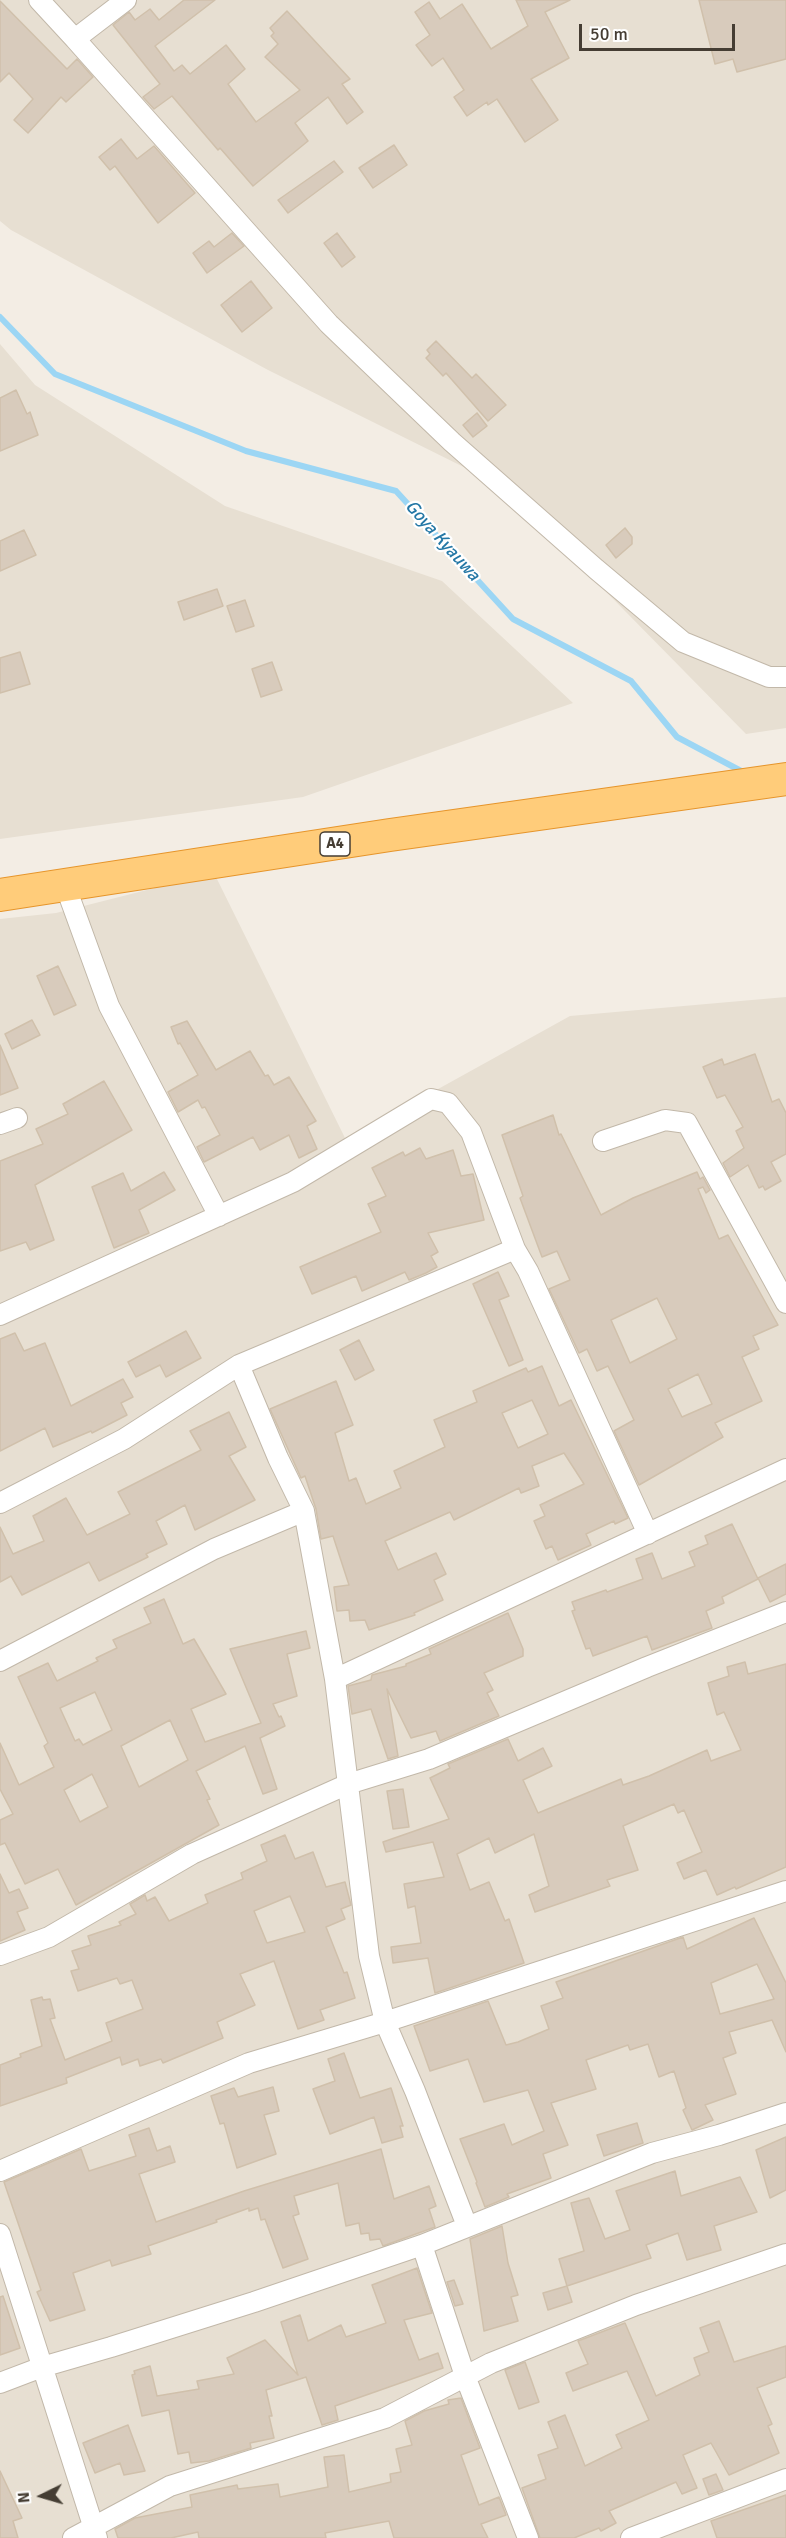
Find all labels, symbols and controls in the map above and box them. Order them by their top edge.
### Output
scale bar [582,12,738,50]
text: 50 m [590,23,628,45]
water label: Goya Kyauwa [400,496,484,586]
road number: A4 [320,832,350,856]
north arrow [12,2466,72,2526]
text: N [14,2491,35,2504]

